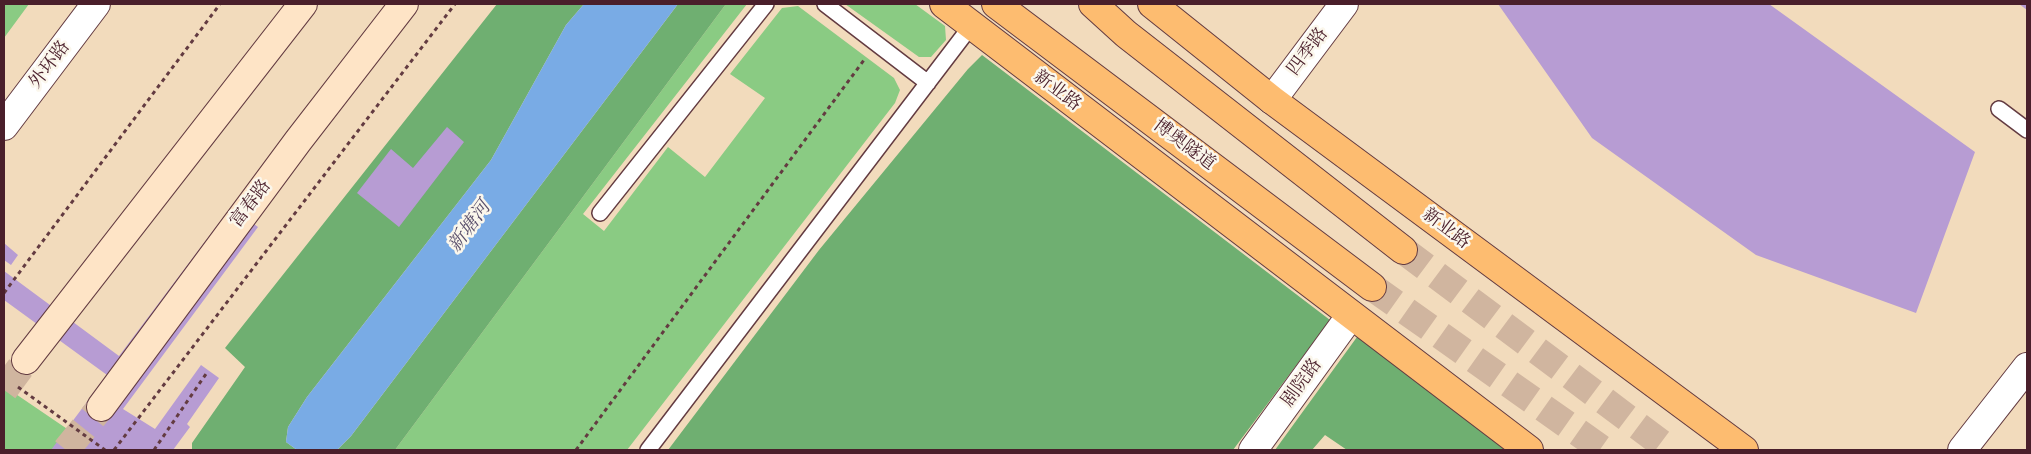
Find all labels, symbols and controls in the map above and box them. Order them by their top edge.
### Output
street label: 四季路 [1283,24,1333,80]
street label: 外环路 [25,37,75,93]
street label: 新业路 [1029,66,1085,116]
street label: 博奥隧道 [1149,115,1219,175]
street label: 富春路 [226,176,276,232]
water label: 新塘河 [444,197,496,257]
street label: 新业路 [1418,204,1474,254]
street label: 剧院路 [1277,355,1327,411]

